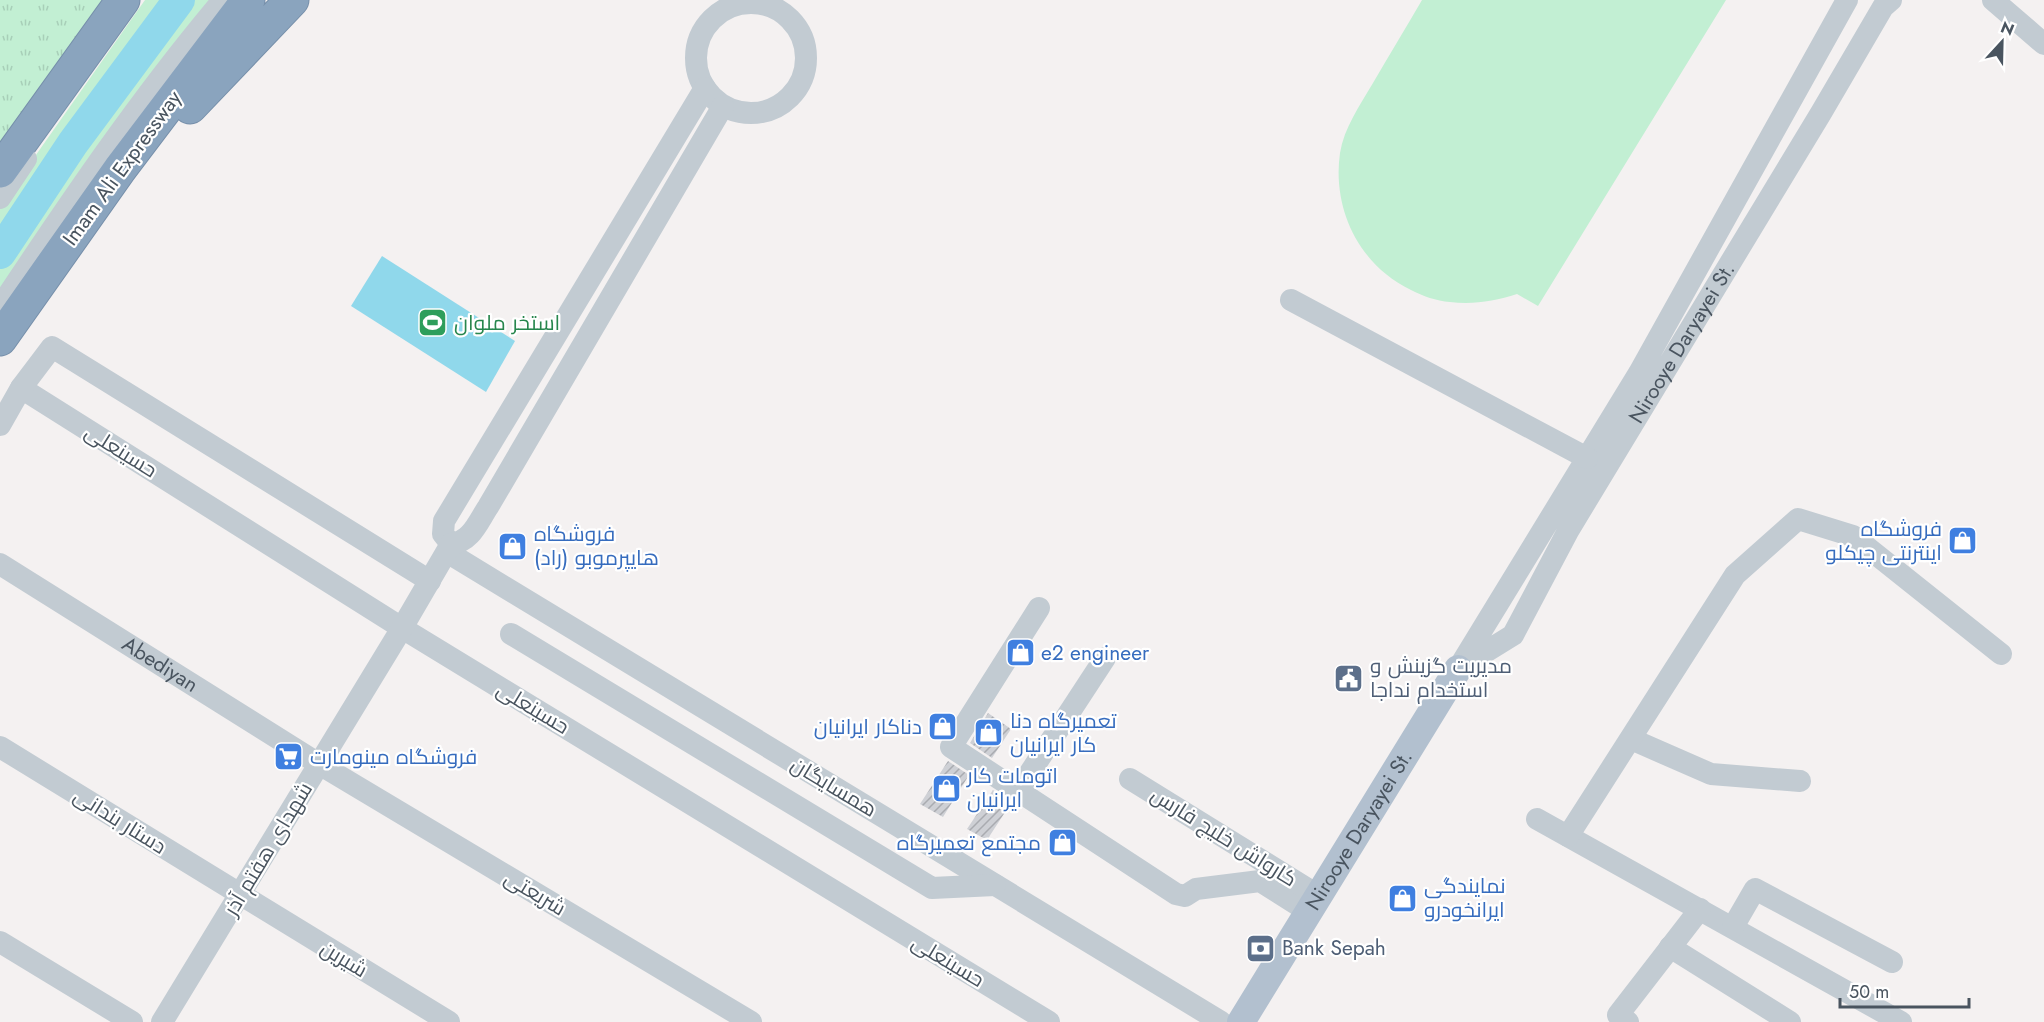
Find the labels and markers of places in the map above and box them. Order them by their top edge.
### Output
sports icon: استخر ملوان [417,307,449,339]
place label: استخر ملوان [454,308,560,338]
place label: فروشگاه اینترنتی چیکلو [1825,514,1942,568]
place label: فروشگاه هایپرموبو (راد) [534,519,659,573]
shop icon: فروشگاه اینترنتی چیکلو [1947,525,1979,557]
shop icon: فروشگاه هایپرموبو (راد) [497,530,529,562]
shop icon: e2 engineer [1004,637,1036,669]
place label: e2 engineer [1041,638,1150,668]
place label: مدیریت گزینش و استخدام نداجا [1370,651,1512,705]
public building icon: مدیریت گزینش و استخدام نداجا [1333,662,1365,694]
place label: تعمیرگاه دنا کار ایرانیان [1010,706,1117,760]
shop icon: دناکار ایرانیان [927,711,959,743]
place label: دناکار ایرانیان [814,712,922,742]
shop icon: تعمیرگاه دنا کار ایرانیان [973,717,1005,749]
supermarket icon: فروشگاه مینومارت [273,741,305,773]
place label: فروشگاه مینومارت [310,742,477,772]
place label: اتومات کار ایرانیان [966,761,1058,815]
shop icon: اتومات کار ایرانیان [930,772,962,804]
shop icon: مجتمع تعمیرگاه [1046,827,1078,859]
place label: مجتمع تعمیرگاه [897,828,1041,858]
place label: نمایندگی ایرانخودرو [1424,871,1506,925]
shop icon: نمایندگی ایرانخودرو [1387,882,1419,914]
bank icon: Bank Sepah [1245,932,1277,964]
place label: Bank Sepah [1282,933,1386,963]

